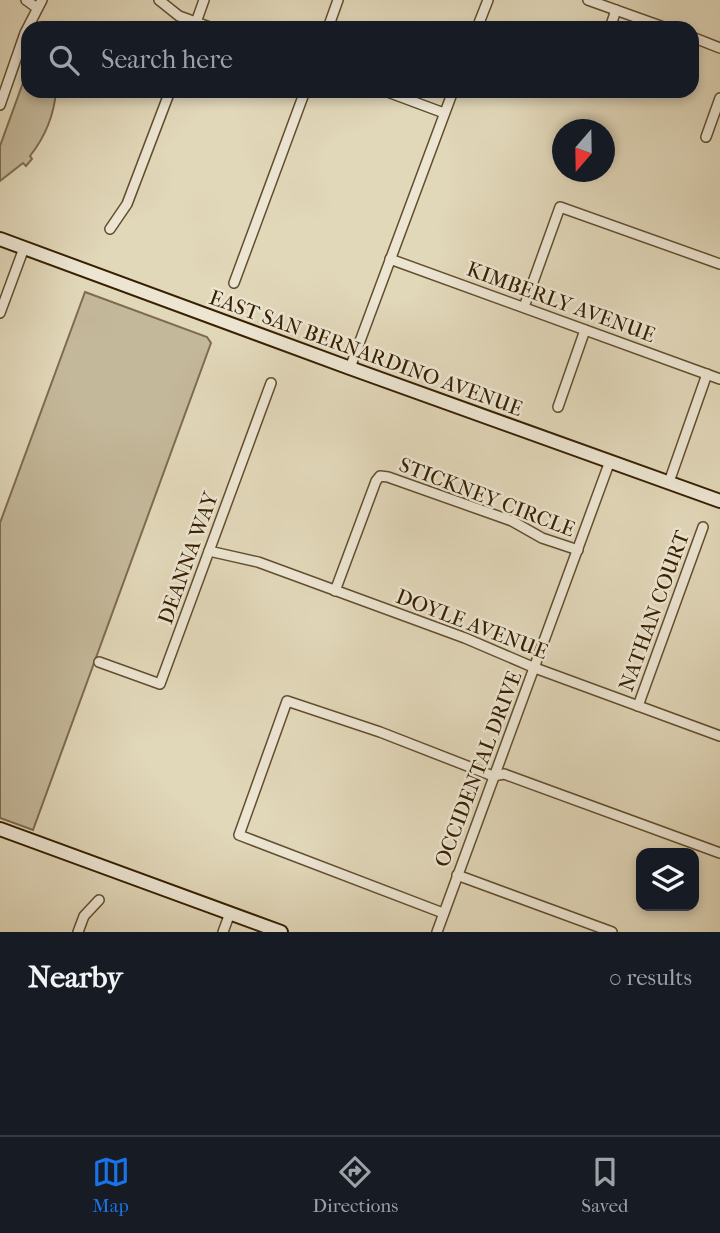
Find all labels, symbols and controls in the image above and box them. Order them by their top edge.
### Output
search box [21,21,699,98]
icon: search [45,41,83,79]
text: Search here [101,44,233,75]
north arrow [552,119,615,182]
street label: KIMBERLY AVENUE [464,257,659,347]
street label: EAST SAN BERNARDINO AVENUE [206,285,526,421]
street label: STICKNEY CIRCLE [396,452,579,542]
street label: DEANNA WAY [153,488,223,627]
street label: NATHAN COURT [614,527,694,695]
street label: DOYLE AVENUE [393,584,551,664]
street label: OCCIDENTAL DRIVE [430,668,526,870]
map controls [636,848,699,911]
button: layers [636,848,699,911]
text: Nearby [28,960,123,995]
text: 0 results [609,964,692,991]
tab: Map [92,1153,130,1217]
tab: Directions [313,1153,398,1217]
tab: Saved [581,1153,628,1217]

